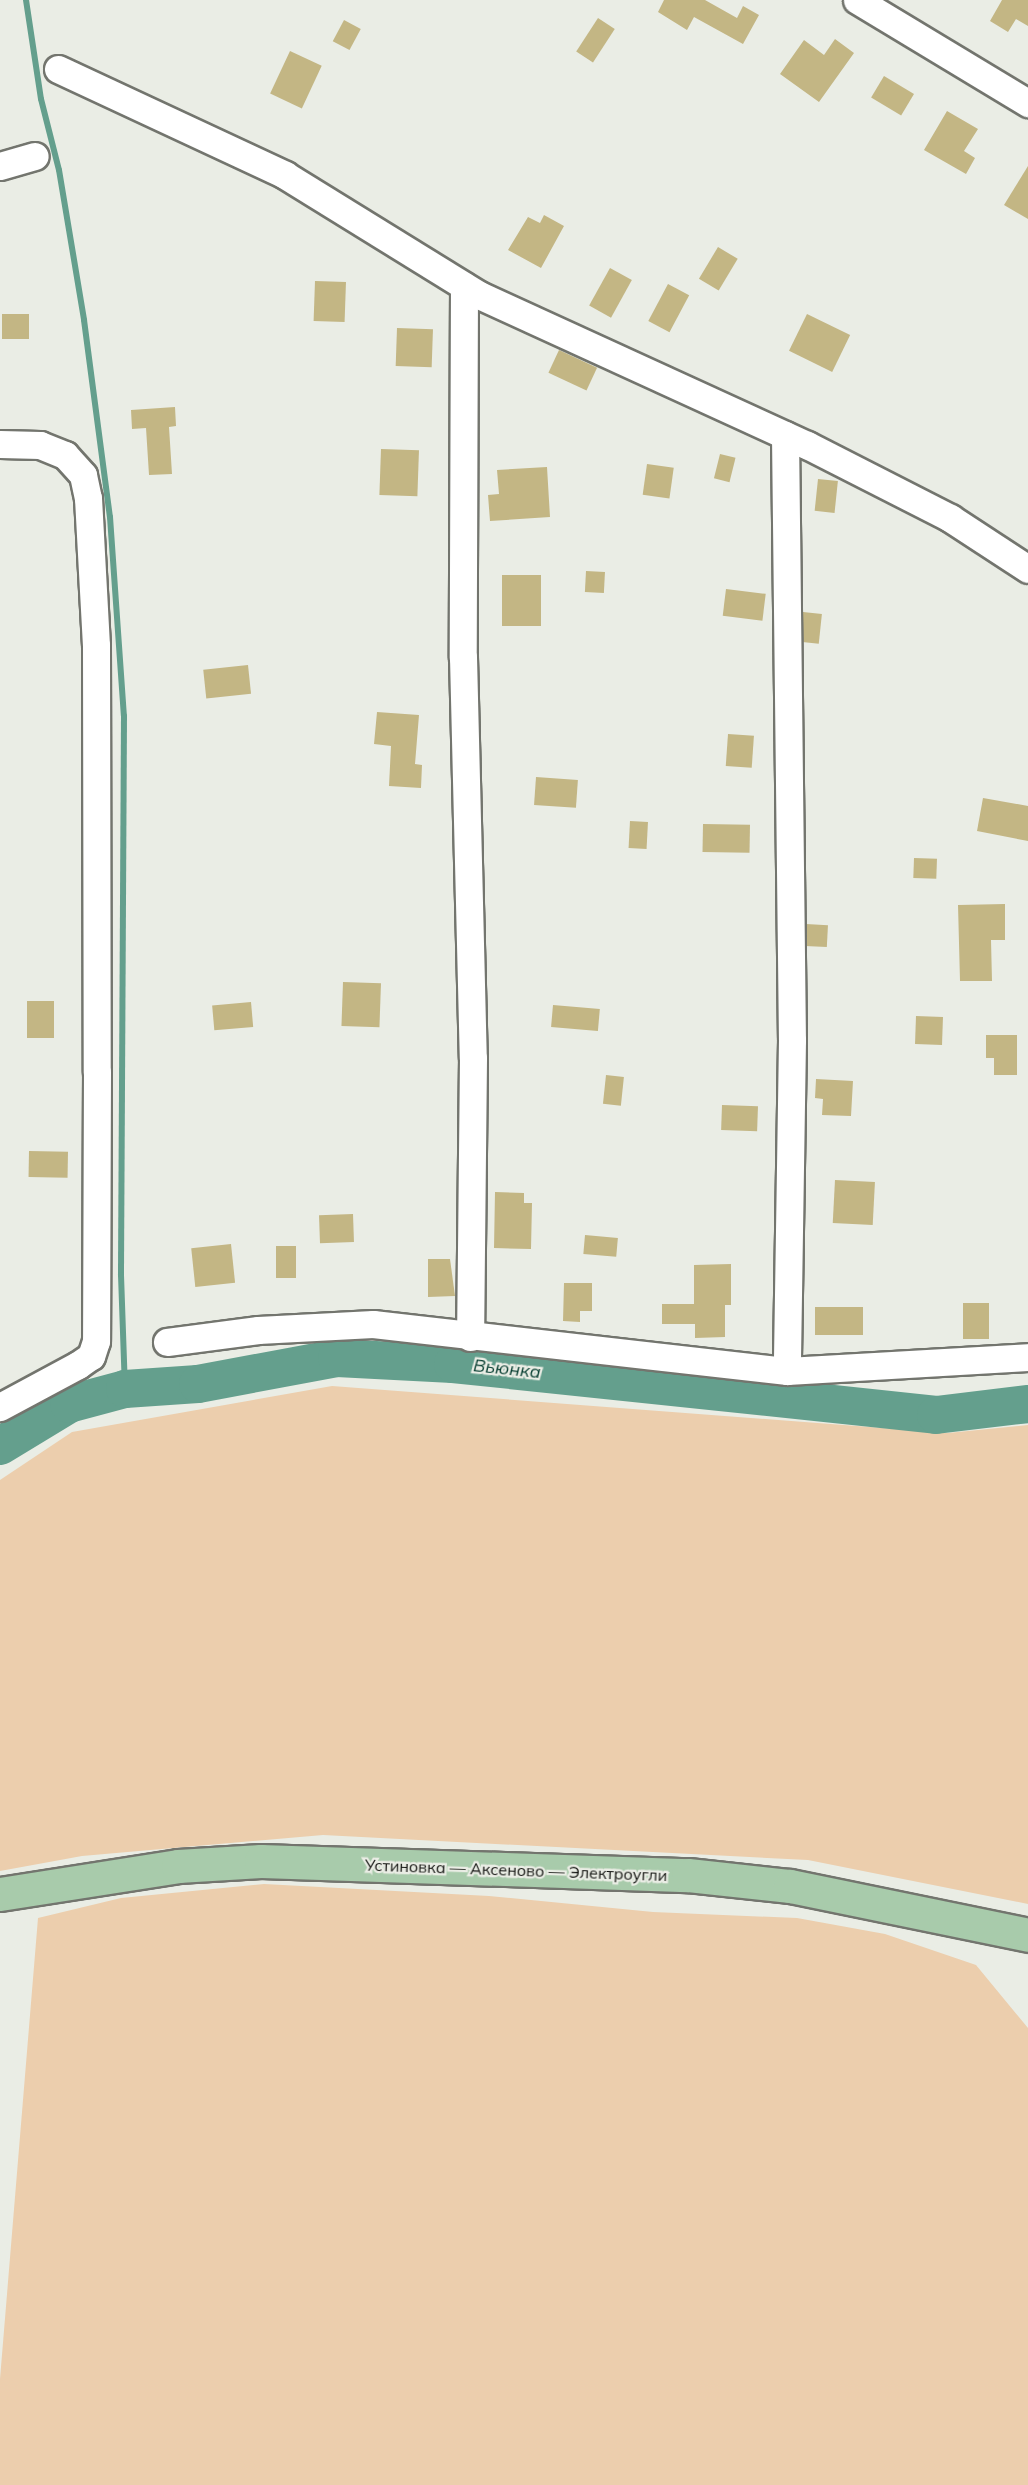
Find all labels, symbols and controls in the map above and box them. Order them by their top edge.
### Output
water label: Вьюнка [472,1355,542,1383]
street label: Устиновка — Аксеново — Электроугли [365,1855,667,1885]

